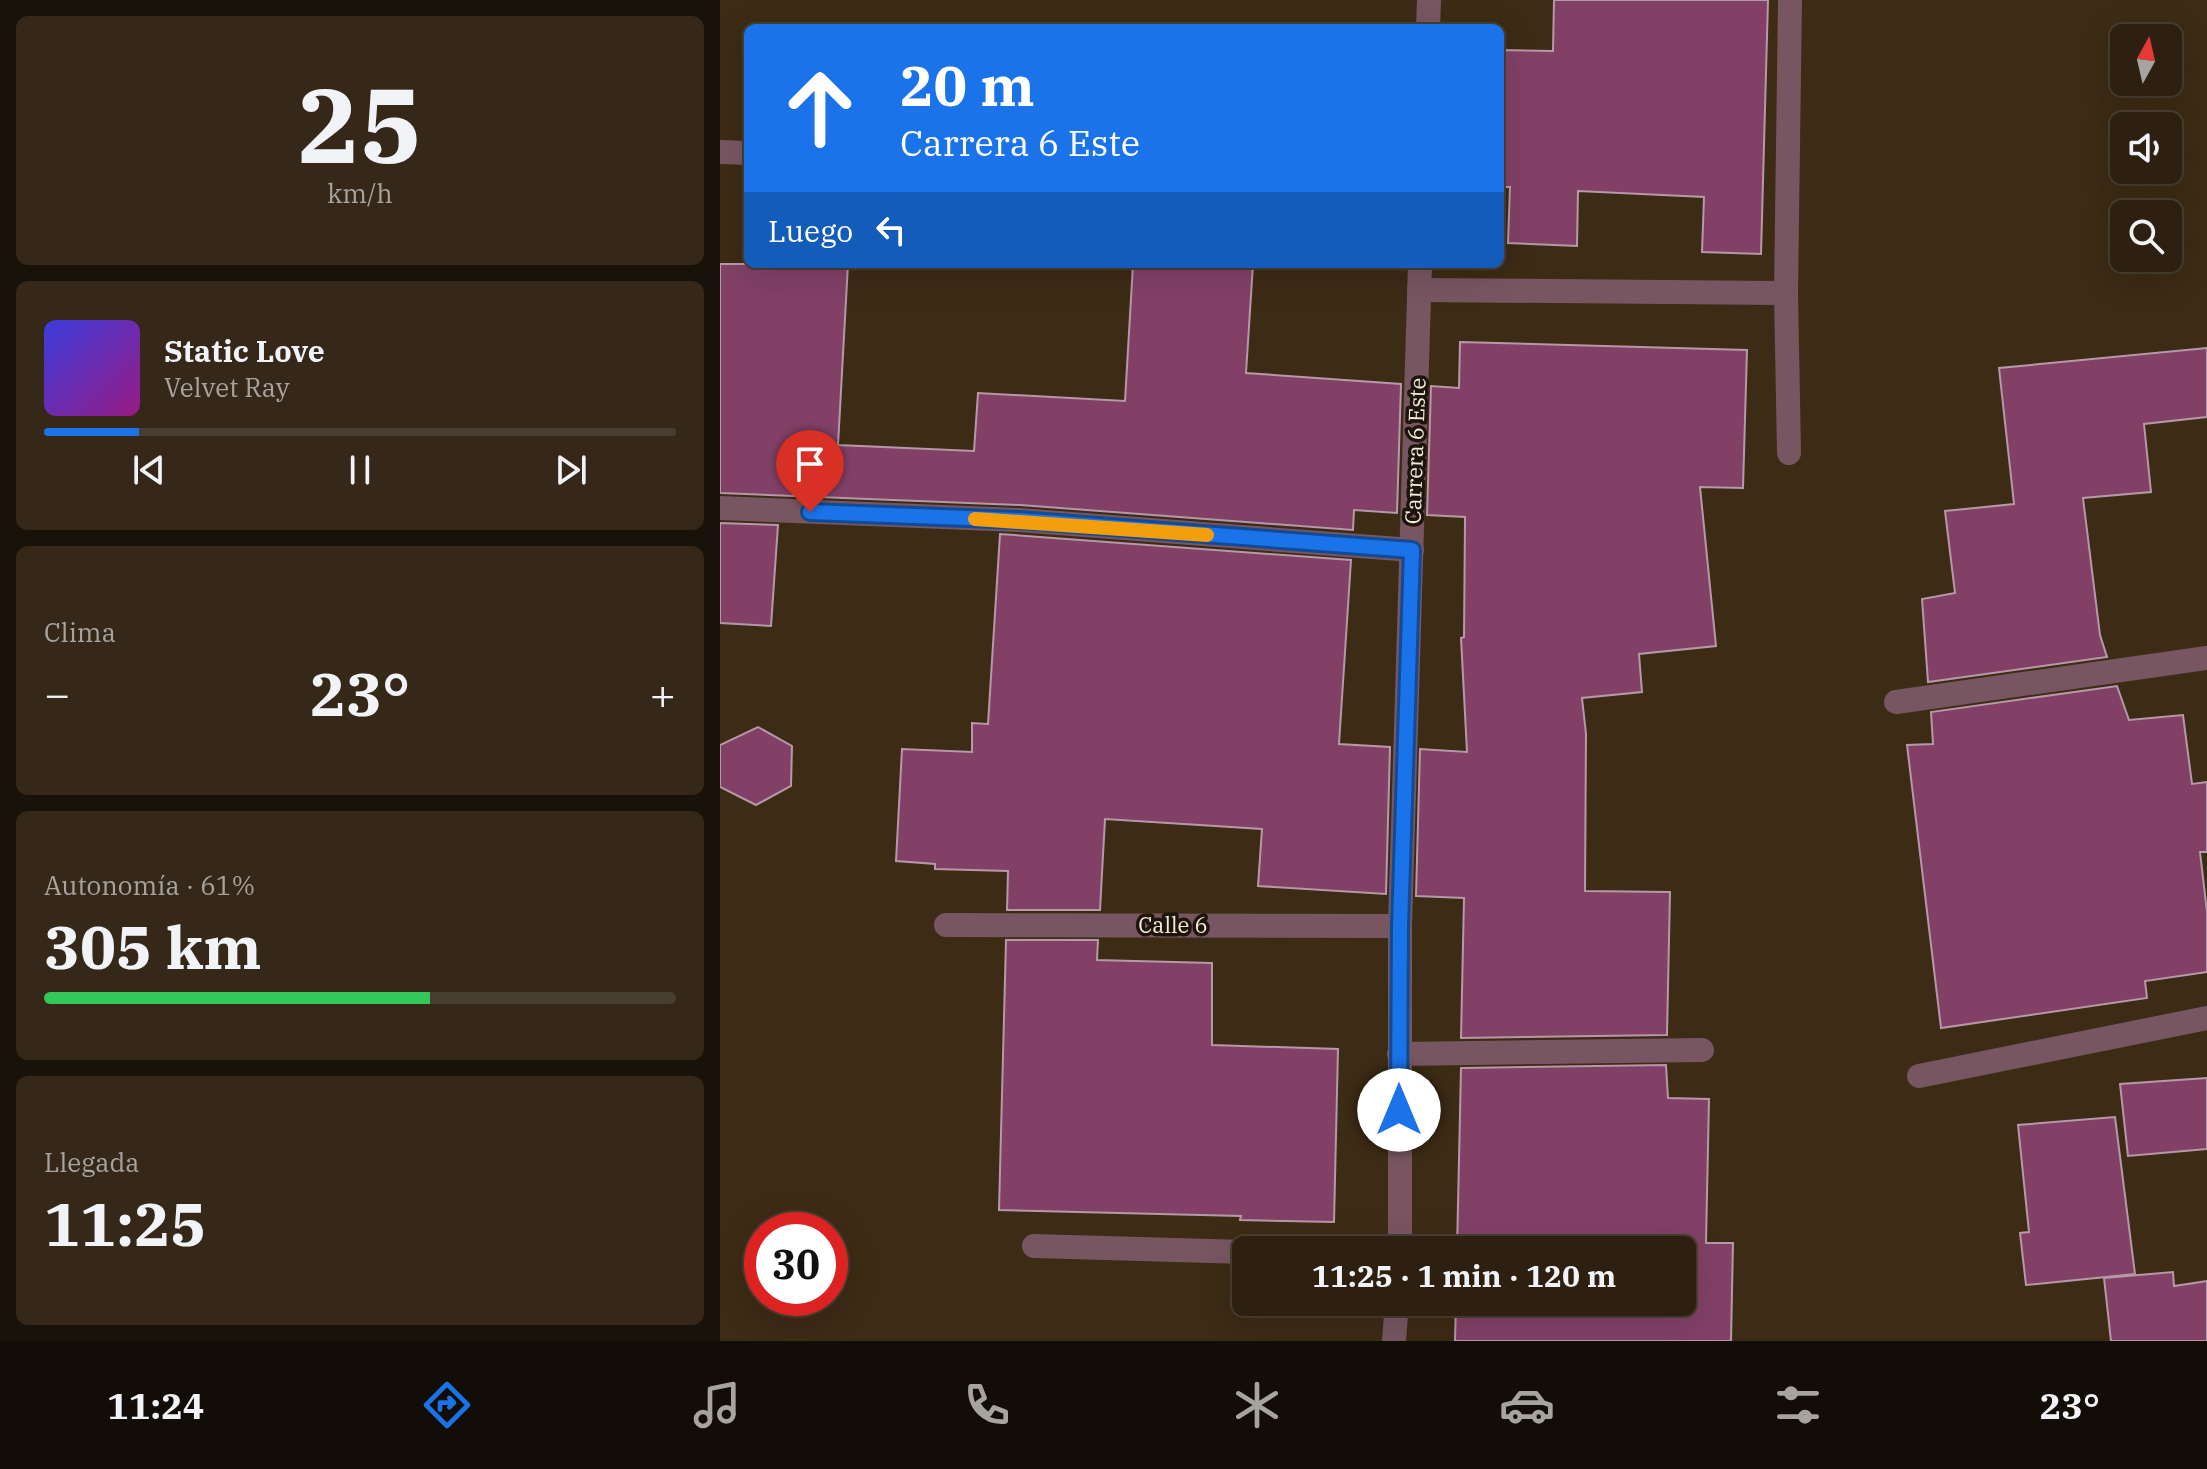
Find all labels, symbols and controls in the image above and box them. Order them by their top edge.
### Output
north arrow [2110,24,2182,96]
map controls [2110,24,2182,272]
text: 20 m [900,49,1035,121]
text: 25 [298,56,422,192]
icon: ahead [768,56,872,160]
button: sound [2110,112,2182,184]
text: Carrera 6 Este [900,119,1140,166]
text: km/h [327,176,393,210]
button: search [2110,200,2182,272]
icon: left [869,208,913,252]
text: Luego [768,211,853,250]
text: Static Love [164,331,325,370]
text: Velvet Ray [164,370,290,404]
street label: Carrera 6 Este [1397,377,1432,525]
pin [776,430,844,512]
icon: arrive [788,442,832,486]
icon: previous [127,448,171,492]
icon: pause [338,448,382,492]
icon: next [549,448,593,492]
text: Clima [44,615,116,649]
text: 23° [310,654,410,733]
text: − [44,665,70,722]
text: + [650,665,676,722]
text: Autonomía · 61% [44,868,255,902]
text: 305 km [44,907,262,986]
street label: Calle 6 [1138,910,1208,939]
position arrow [1357,1068,1441,1152]
text: Llegada [44,1145,139,1179]
text: 11:25 [44,1184,206,1263]
speed limit sign: 30 [744,1212,848,1316]
text: 11:25 · 1 min · 120 m [1312,1256,1616,1295]
icon: directions [419,1377,475,1433]
icon: music [689,1377,745,1433]
icon: phone [959,1377,1015,1433]
icon: climate [1229,1377,1285,1433]
icon: car [1499,1377,1555,1433]
icon: filters [1770,1377,1826,1433]
text: 11:24 [107,1382,204,1429]
text: 23° [2040,1382,2100,1429]

